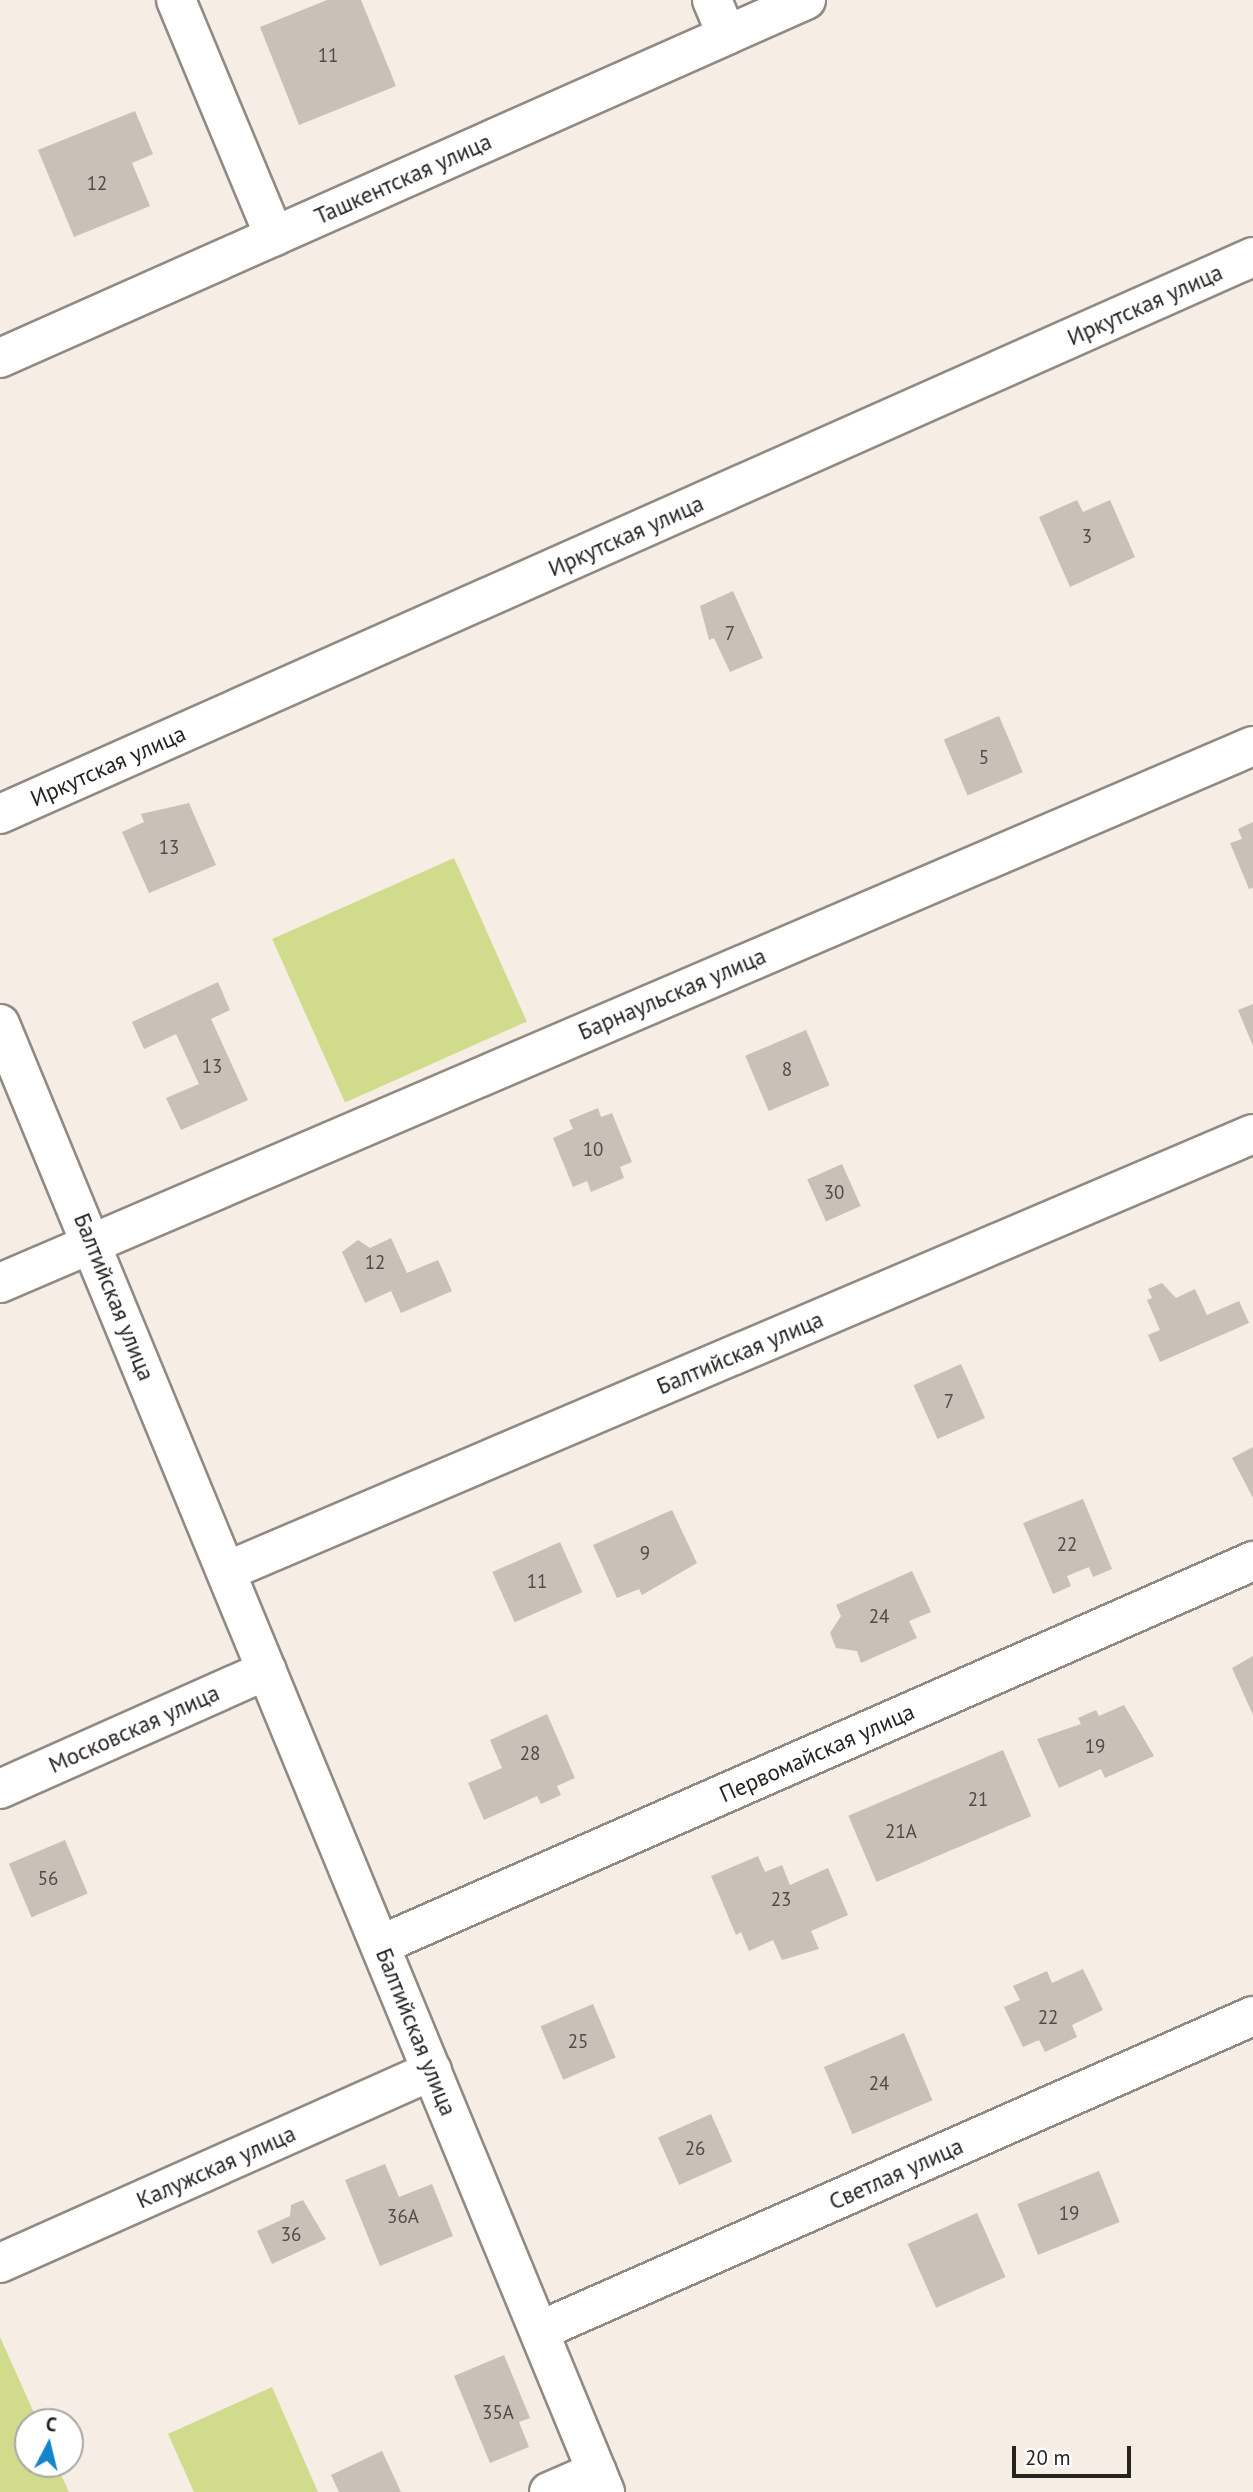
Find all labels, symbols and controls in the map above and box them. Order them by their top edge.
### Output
house number: 11 [318,45,338,67]
street label: Ташкентская улица [310,128,496,230]
house number: 12 [87,173,107,195]
street label: Иркутская улица [1063,258,1227,352]
street label: Иркутская улица [544,489,708,583]
house number: 3 [1082,526,1092,548]
house number: 7 [725,623,735,645]
street label: Иркутская улица [26,719,190,813]
house number: 5 [979,747,989,769]
house number: 13 [159,837,179,859]
street label: Барнаульская улица [574,942,770,1046]
house number: 13 [202,1056,222,1078]
house number: 8 [782,1059,792,1081]
house number: 10 [583,1139,603,1161]
house number: 30 [824,1182,844,1204]
street label: Балтийская улица [68,1209,160,1385]
house number: 12 [365,1252,385,1274]
street label: Балтийская улица [653,1305,827,1401]
house number: 7 [944,1391,954,1413]
house number: 22 [1057,1534,1077,1556]
house number: 9 [640,1543,650,1565]
house number: 11 [527,1571,547,1593]
house number: 24 [869,1606,889,1628]
street label: Московская улица [44,1679,224,1779]
street label: Первомайская улица [715,1698,919,1808]
house number: 19 [1085,1736,1105,1758]
house number: 28 [520,1743,540,1765]
house number: 21 [968,1789,988,1811]
house number: 21А [885,1821,917,1843]
house number: 56 [38,1868,58,1890]
house number: 23 [771,1889,791,1911]
street label: Балтийская улица [370,1944,462,2120]
house number: 22 [1038,2007,1058,2029]
house number: 25 [568,2031,588,2053]
house number: 24 [869,2073,889,2095]
street label: Калужская улица [132,2120,300,2214]
street label: Светлая улица [825,2132,967,2216]
house number: 26 [685,2138,705,2160]
house number: 19 [1059,2203,1079,2225]
house number: 36А [387,2206,419,2228]
house number: 36 [281,2224,301,2246]
house number: 35А [482,2402,514,2424]
north arrow [14,2408,84,2478]
text: С [45,2412,58,2437]
scale bar [1015,2432,1134,2476]
text: 20 m [1025,2444,1071,2471]

